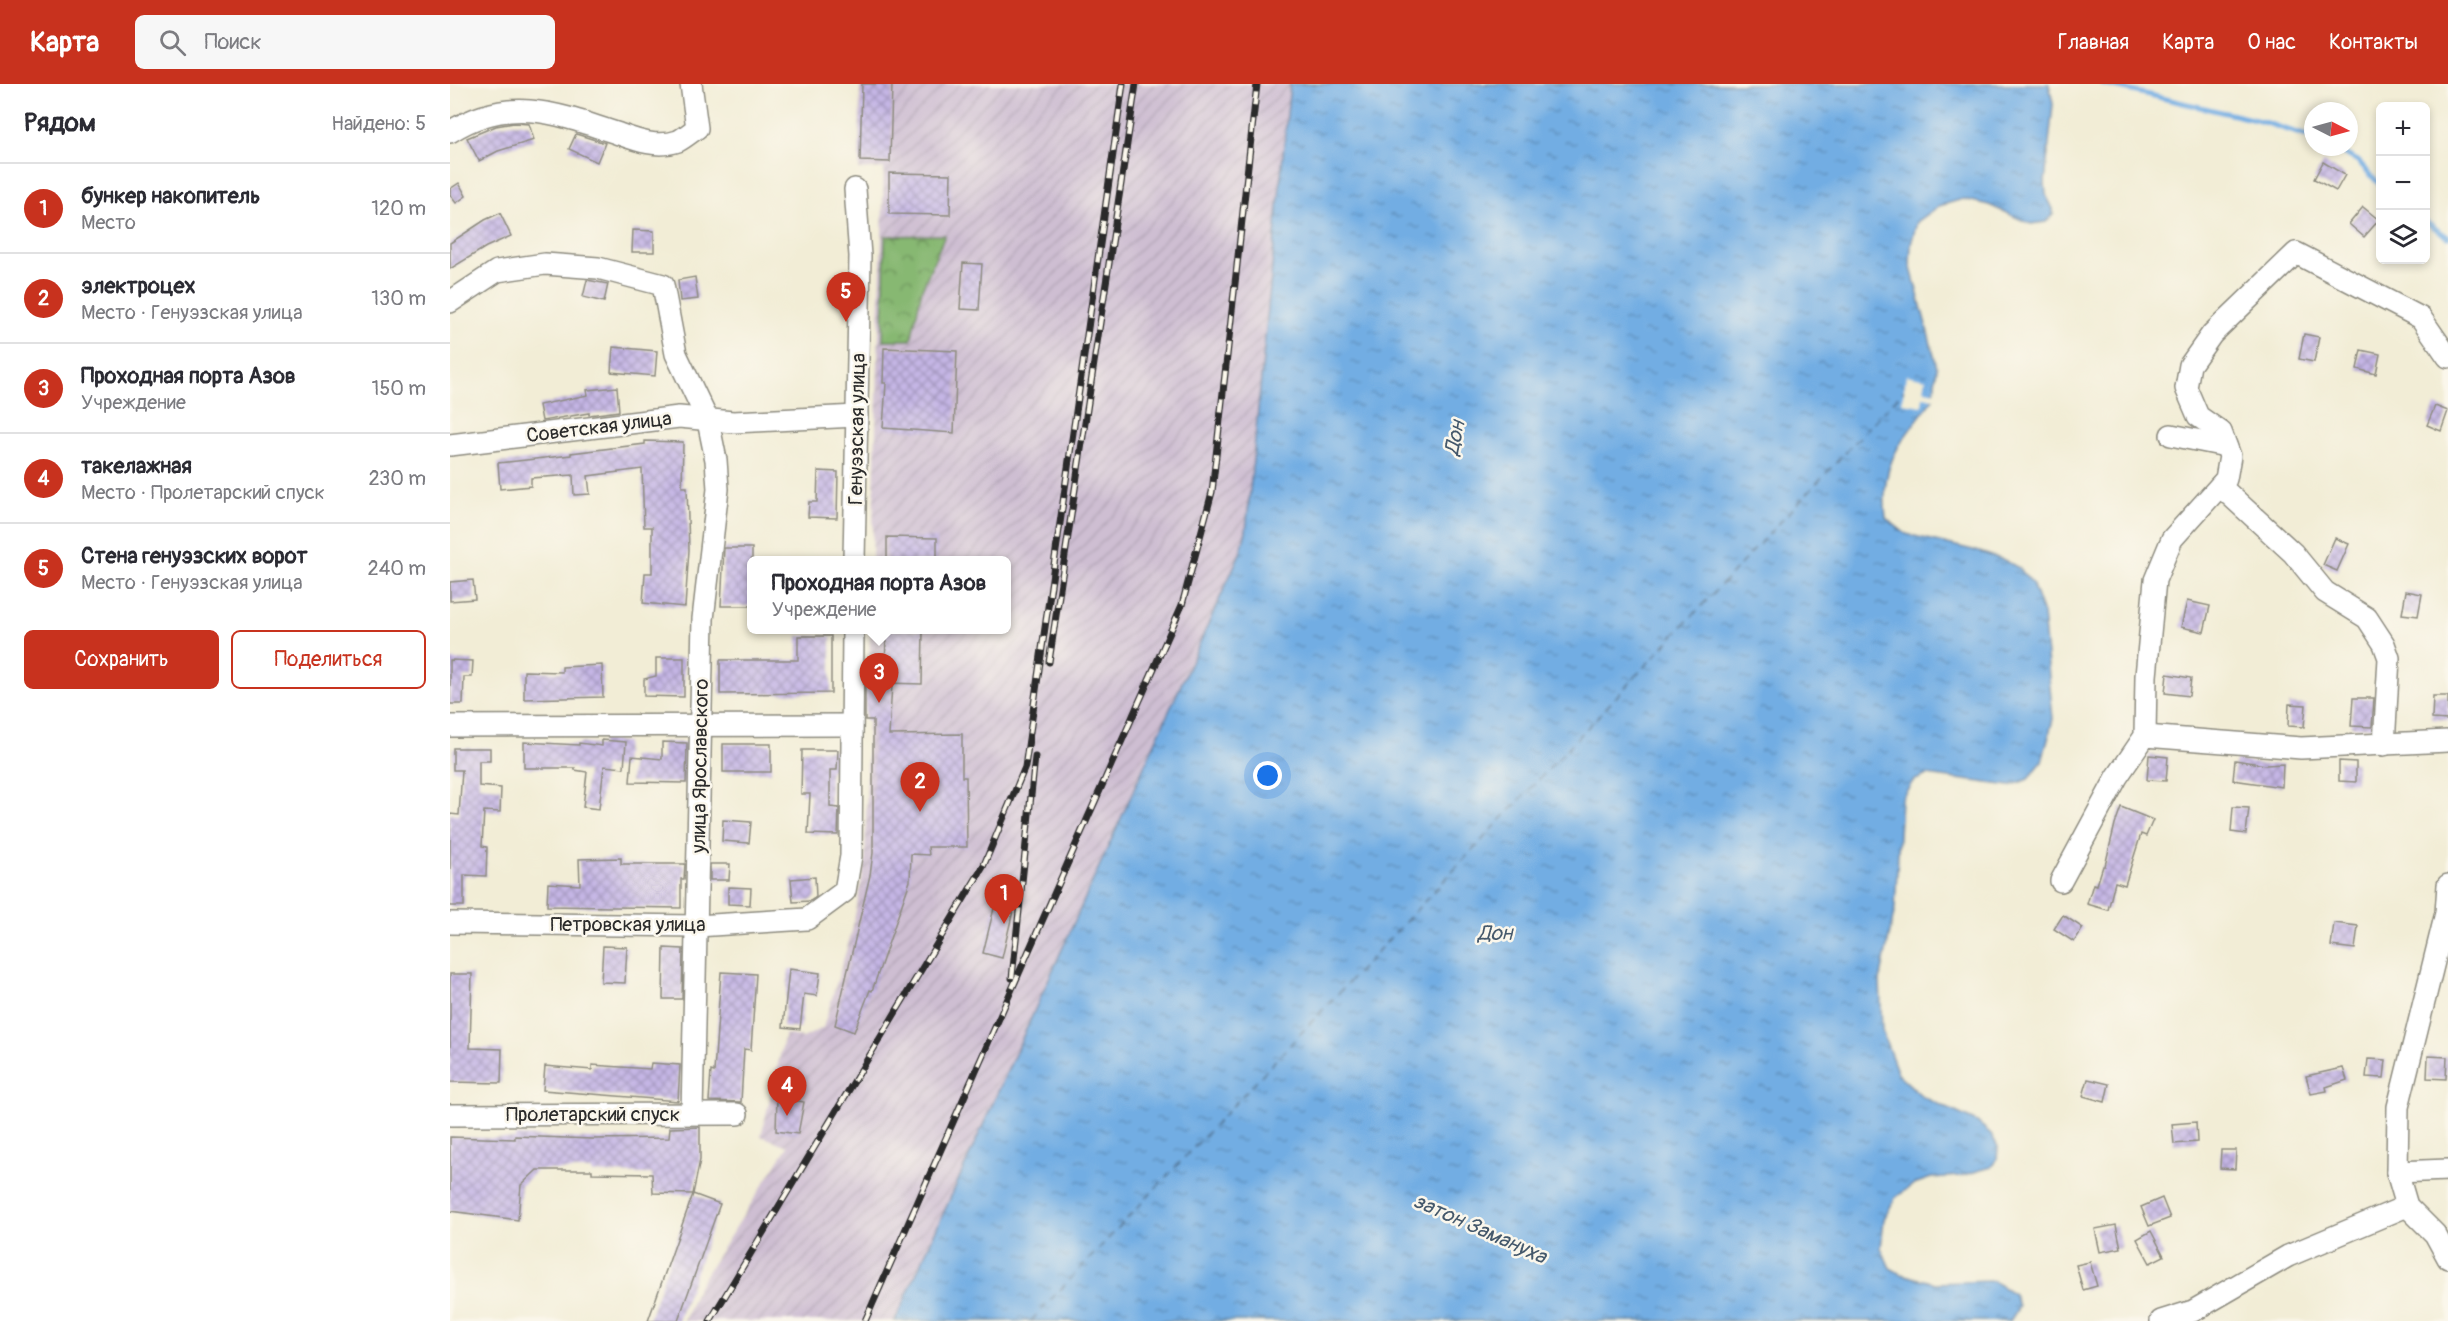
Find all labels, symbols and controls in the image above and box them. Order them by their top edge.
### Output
search box [135,15,555,69]
text: Карта [30,25,99,60]
icon: search [156,26,189,59]
text: Поиск [204,28,262,56]
text: Главная [2058,29,2129,56]
text: Карта [2162,29,2214,56]
text: О нас [2247,29,2296,56]
text: Контакты [2329,29,2418,56]
north arrow [2304,102,2358,156]
map controls [2376,102,2430,264]
button: + [2376,102,2430,156]
text: Рядом [24,107,96,139]
text: Найдено: 5 [331,111,426,136]
button: − [2376,156,2430,210]
text: бункер накопитель [81,182,260,210]
text: 1 [40,196,47,221]
text: 120 m [371,196,426,221]
text: Место [81,210,136,235]
button: layers [2376,210,2430,264]
text: электроцех [81,272,195,300]
pin: 5 [826,272,866,322]
text: 2 [38,286,49,311]
text: 130 m [371,286,426,311]
text: Место · Генуэзская улица [81,300,303,325]
street label: Генуэзская улица [843,353,871,505]
text: Проходная порта Азов [81,362,296,390]
text: 3 [38,376,49,401]
text: 150 m [372,376,426,401]
text: Учреждение [81,390,186,415]
street label: Советская улица [525,406,673,448]
water label: Дон [1438,416,1472,458]
text: такелажная [81,452,192,480]
text: 4 [38,466,49,491]
text: 230 m [369,466,426,491]
text: Место · Пролетарский спуск [81,480,325,505]
text: Стена генуэзских ворот [81,542,308,570]
text: 5 [38,556,49,581]
text: 240 m [367,556,426,581]
popup [747,556,1011,634]
text: Проходная порта Азов [772,569,986,597]
text: Место · Генуэзская улица [81,570,303,595]
text: Учреждение [772,597,876,622]
button: Сохранить [24,630,219,689]
button: Поделиться [231,630,426,689]
pin: 3 [860,654,898,703]
street label: улица Ярославского [686,678,714,854]
your location [1253,761,1282,790]
pin: 2 [900,762,940,812]
pin: 1 [984,874,1024,924]
street label: Петровская улица [550,912,706,937]
water label: Дон [1477,920,1515,947]
pin: 4 [768,1066,806,1116]
street label: Пролетарский спуск [506,1102,680,1127]
water label: затон Замануха [1409,1188,1552,1271]

